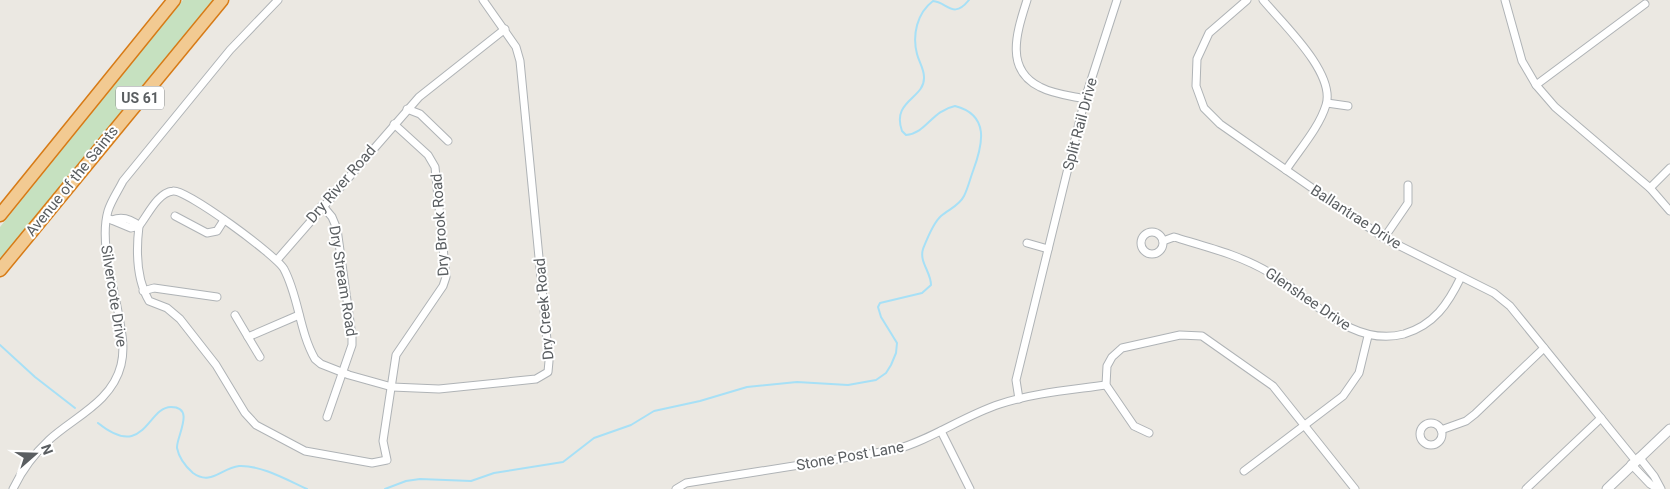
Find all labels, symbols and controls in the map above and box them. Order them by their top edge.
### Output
street label: Split Rail Drive [1059,76,1101,172]
road number: US 61 [116,86,164,110]
street label: Avenue of the Saints [22,122,122,240]
street label: Dry River Road [302,141,380,227]
street label: Dry Brook Road [427,173,453,277]
street label: Ballantrae Drive [1307,181,1405,253]
street label: Dry Stream Road [325,224,361,338]
street label: Silvercote Drive [97,244,131,348]
street label: Dry Creek Road [531,257,557,361]
street label: Glenshee Drive [1262,264,1354,334]
north arrow [10,429,60,479]
street label: Stone Post Lane [795,438,905,474]
text: N [38,442,56,457]

